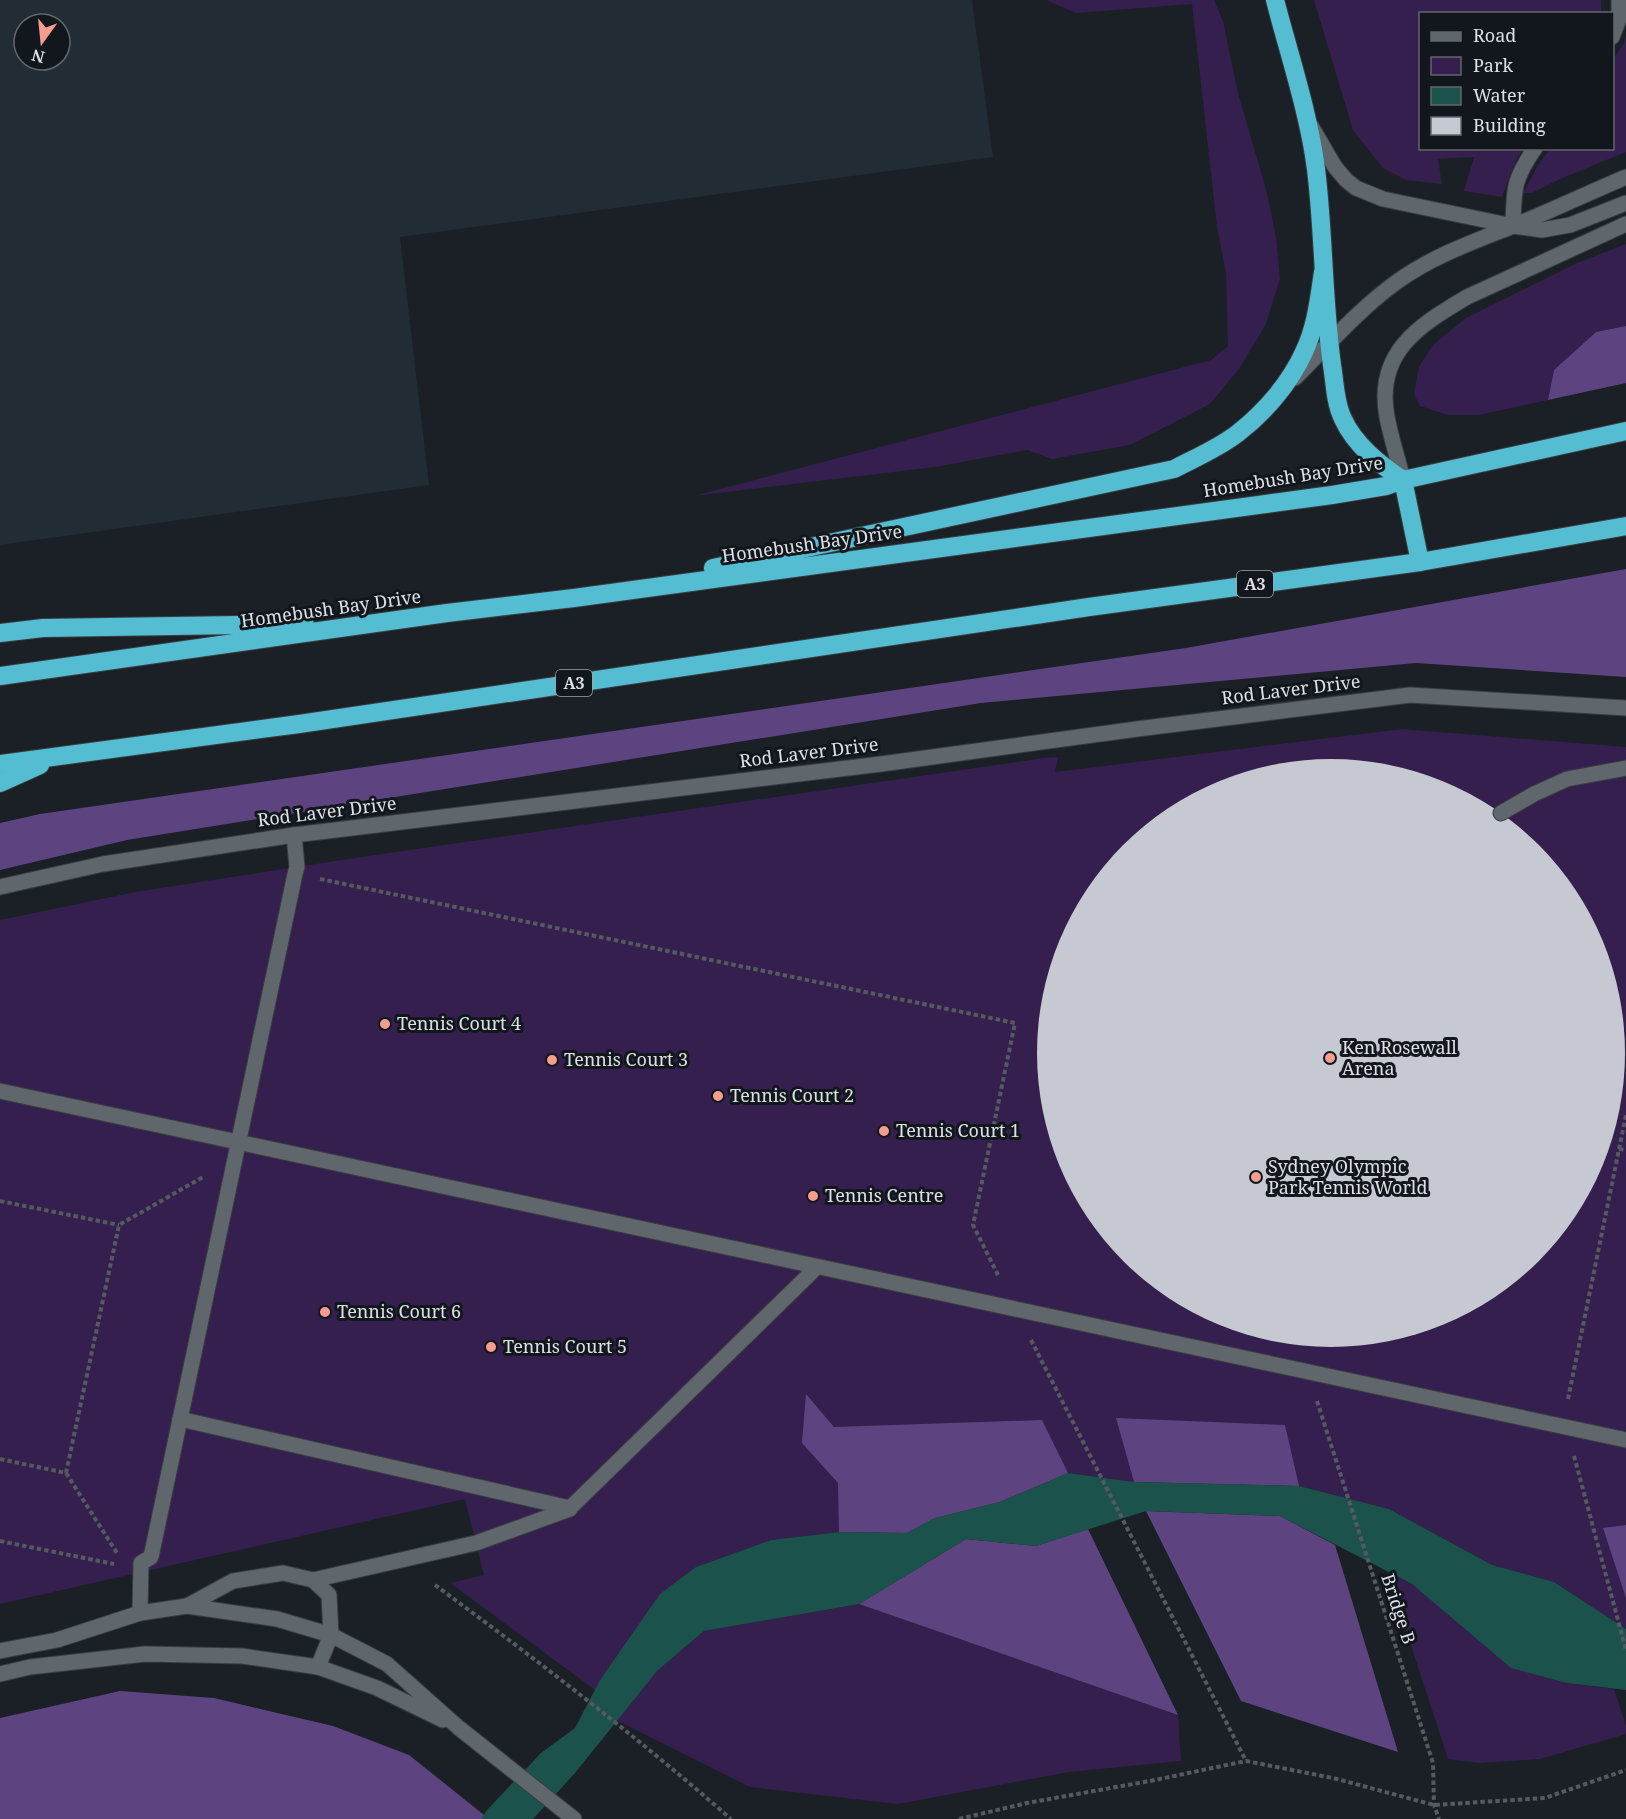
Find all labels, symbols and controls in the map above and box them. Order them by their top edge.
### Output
north arrow [12,12,72,72]
legend [1419,12,1614,150]
text: Road [1473,23,1516,47]
text: N [29,44,47,69]
text: Park [1473,53,1513,77]
text: Water [1473,83,1526,107]
text: Building [1473,113,1546,137]
street label: Homebush Bay Drive [1201,450,1384,502]
street label: Homebush Bay Drive [720,518,904,568]
road number: A3 [1237,571,1273,597]
street label: Homebush Bay Drive [239,583,423,633]
street label: Rod Laver Drive [1220,669,1362,709]
road number: A3 [556,670,592,696]
street label: Rod Laver Drive [738,732,880,772]
street label: Rod Laver Drive [256,791,398,831]
place label: Tennis Court 4 [397,1011,521,1035]
marker: Tennis Court 4 [378,1017,392,1031]
place label: Ken Rosewall Arena [1342,1035,1457,1080]
place label: Tennis Court 3 [564,1047,688,1071]
marker: Ken Rosewall Arena [1323,1051,1337,1065]
marker: Tennis Court 3 [545,1053,559,1067]
place label: Tennis Court 2 [730,1083,854,1107]
marker: Tennis Court 2 [711,1089,725,1103]
place label: Tennis Court 1 [896,1118,1020,1142]
marker: Tennis Court 1 [877,1124,891,1138]
place label: Sydney Olympic Park Tennis World [1268,1154,1428,1199]
marker: Sydney Olympic Park Tennis World [1249,1170,1263,1184]
place label: Tennis Centre [825,1183,943,1207]
marker: Tennis Centre [806,1189,820,1203]
place label: Tennis Court 6 [337,1299,461,1323]
marker: Tennis Court 6 [318,1305,332,1319]
place label: Tennis Court 5 [503,1334,627,1358]
marker: Tennis Court 5 [484,1340,498,1354]
street label: Bridge B [1376,1570,1422,1647]

